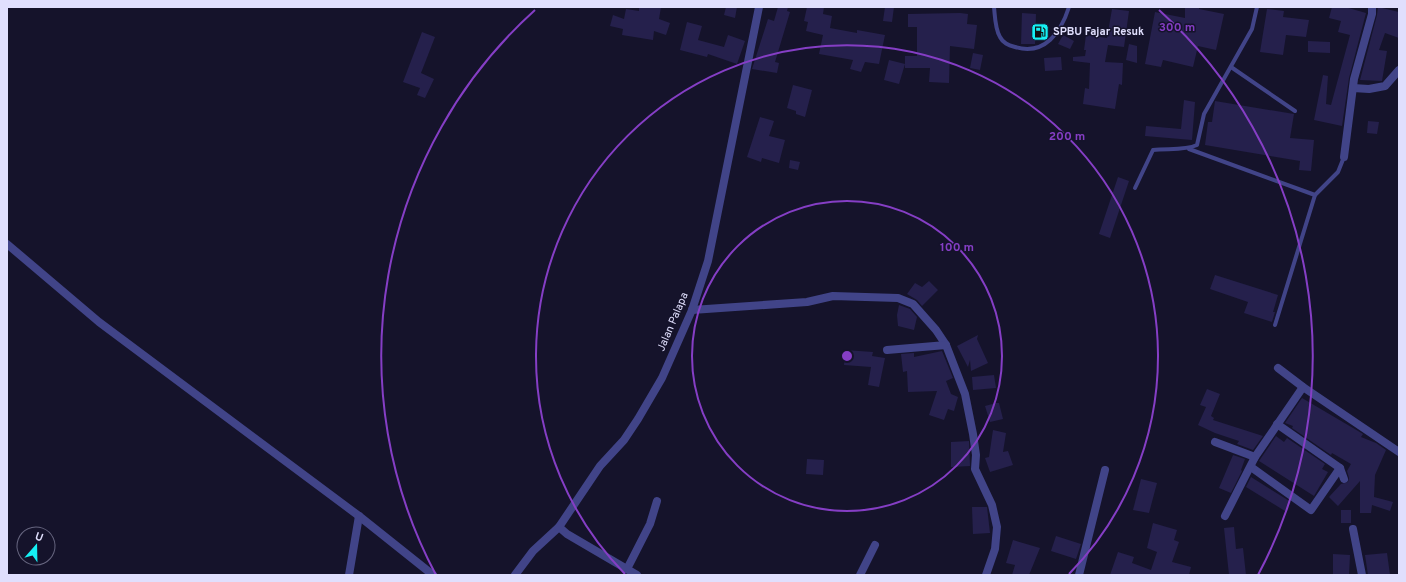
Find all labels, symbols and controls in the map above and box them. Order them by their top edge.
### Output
text: 300 m [1159,20,1195,36]
fuel station icon: SPBU Fajar Resuk [1030,22,1050,42]
place label: SPBU Fajar Resuk [1053,25,1144,39]
text: 200 m [1049,129,1085,145]
text: 100 m [940,240,974,256]
street label: Jalan Palapa [654,290,692,354]
centre of rings [840,349,854,363]
north arrow [16,526,56,566]
text: U [33,530,45,545]

